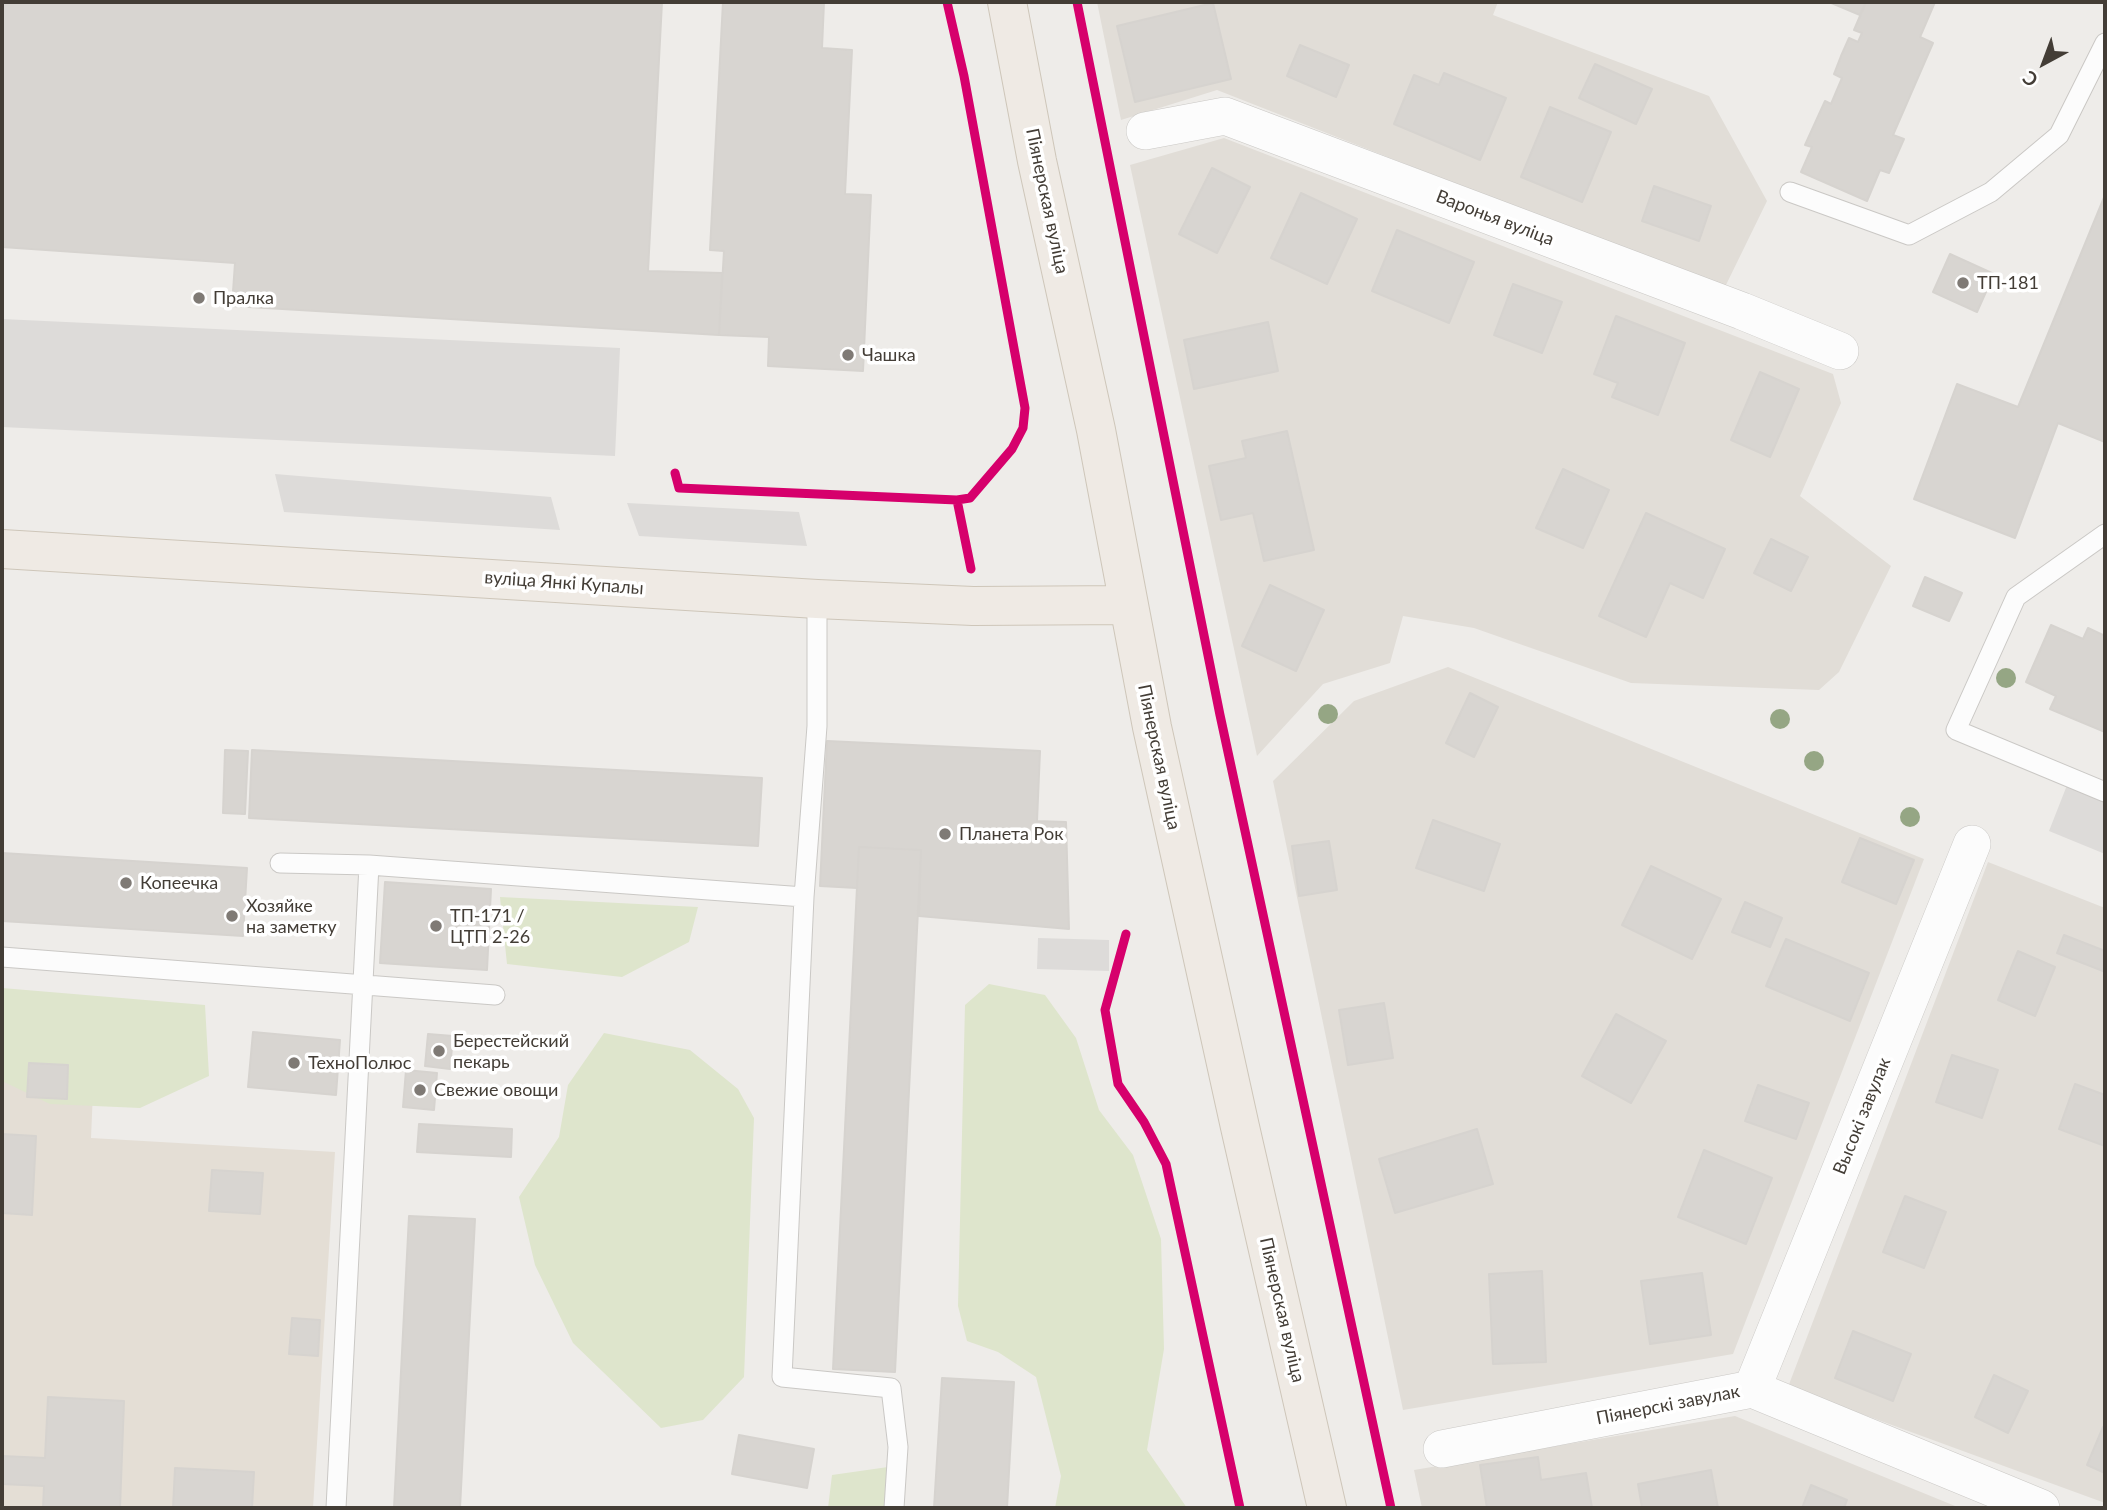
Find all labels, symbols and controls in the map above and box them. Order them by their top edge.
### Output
north arrow [2009,28,2079,98]
text: С [2018,66,2042,92]
street label: Піянерская вуліца [1021,126,1073,276]
street label: Варонья вуліца [1433,186,1557,250]
place label: ТП-181 [1977,272,2039,294]
marker: ТП-181 [1955,275,1971,291]
place label: Пралка [213,287,274,309]
marker: Пралка [191,290,207,306]
place label: Чашка [862,344,916,366]
marker: Чашка [840,347,856,363]
street label: вуліца Янкі Купалы [484,567,644,599]
street label: Піянерская вуліца [1133,682,1185,832]
place label: Планета Рок [959,823,1063,845]
marker: Планета Рок [937,826,953,842]
place label: Копеечка [140,872,218,894]
marker: Копеечка [118,875,134,891]
place label: Хозяйке на заметку [246,895,336,937]
place label: ТП-171 / ЦТП 2-26 [450,905,530,948]
marker: Хозяйке на заметку [224,908,240,924]
marker: ТП-171 / ЦТП 2-26 [428,918,444,934]
place label: Берестейский пекарь [453,1030,569,1072]
marker: Берестейский пекарь [431,1043,447,1059]
place label: ТехноПолюс [308,1052,411,1074]
street label: Высокі завулак [1829,1054,1895,1178]
marker: ТехноПолюс [286,1055,302,1071]
place label: Свежие овощи [434,1079,558,1101]
marker: Свежие овощи [412,1082,428,1098]
street label: Піянерская вуліца [1255,1235,1309,1385]
street label: Піянерскі завулак [1594,1380,1742,1430]

